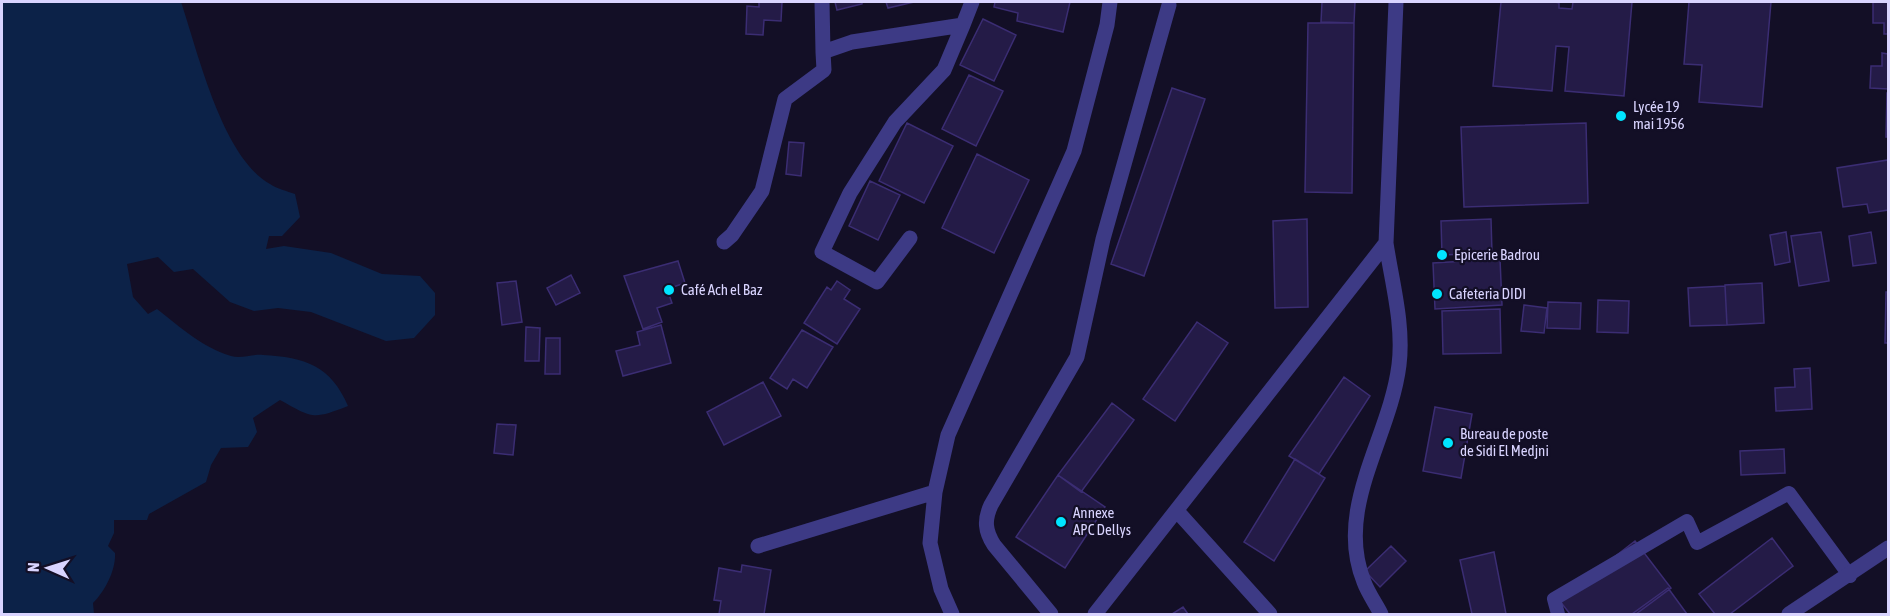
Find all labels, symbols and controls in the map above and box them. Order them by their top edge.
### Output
place label: Lycée 19 mai 1956 [1633,98,1684,132]
marker: Lycée 19 mai 1956 [1614,109,1628,123]
place label: Epicerie Badrou [1454,246,1540,263]
marker: Epicerie Badrou [1435,248,1449,262]
place label: Café Ach el Baz [681,281,763,298]
marker: Café Ach el Baz [662,283,676,297]
place label: Cafeteria DIDI [1449,285,1526,302]
marker: Cafeteria DIDI [1430,287,1444,301]
place label: Bureau de poste de Sidi El Medjni [1460,425,1549,459]
marker: Bureau de poste de Sidi El Medjni [1441,436,1455,450]
place label: Annexe APC Dellys [1073,504,1131,538]
marker: Annexe APC Dellys [1054,515,1068,529]
north arrow [18,538,78,598]
text: N [24,562,42,572]

